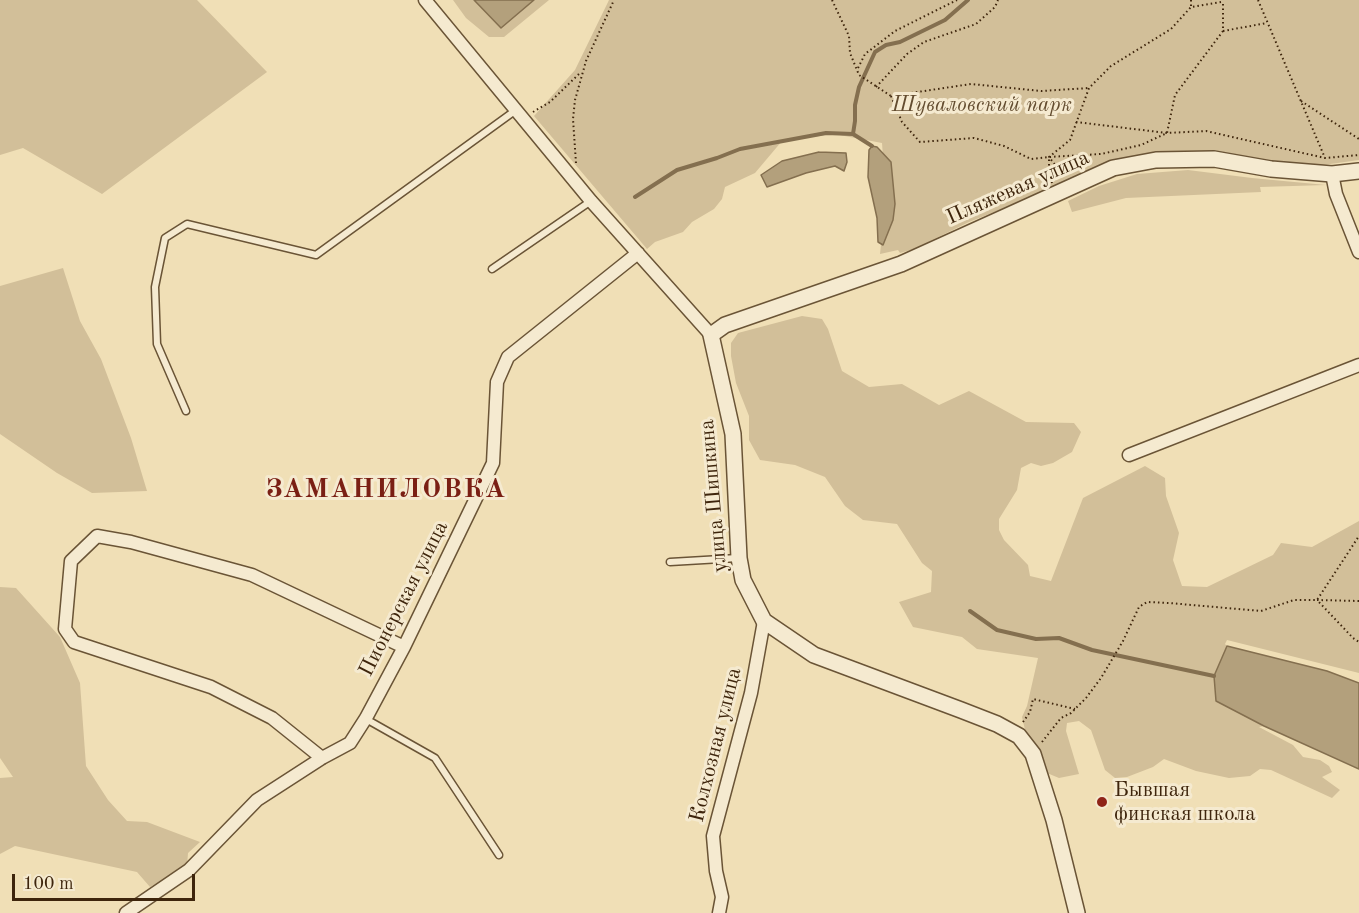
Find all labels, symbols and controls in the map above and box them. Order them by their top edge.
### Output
park label: Шуваловский парк [892,92,1072,118]
street label: Пляжевая улица [943,145,1093,231]
street label: улица Шишкина [695,418,733,574]
district label: ЗАМАНИЛОВКА [265,474,507,506]
street label: Пионерская улица [354,517,454,681]
street label: Колхозная улица [685,665,747,825]
place label: Бывшая финская школа [1114,777,1256,827]
marker: Бывшая финская школа [1095,795,1109,809]
scale bar [15,862,198,900]
text: 100 m [23,875,74,893]

